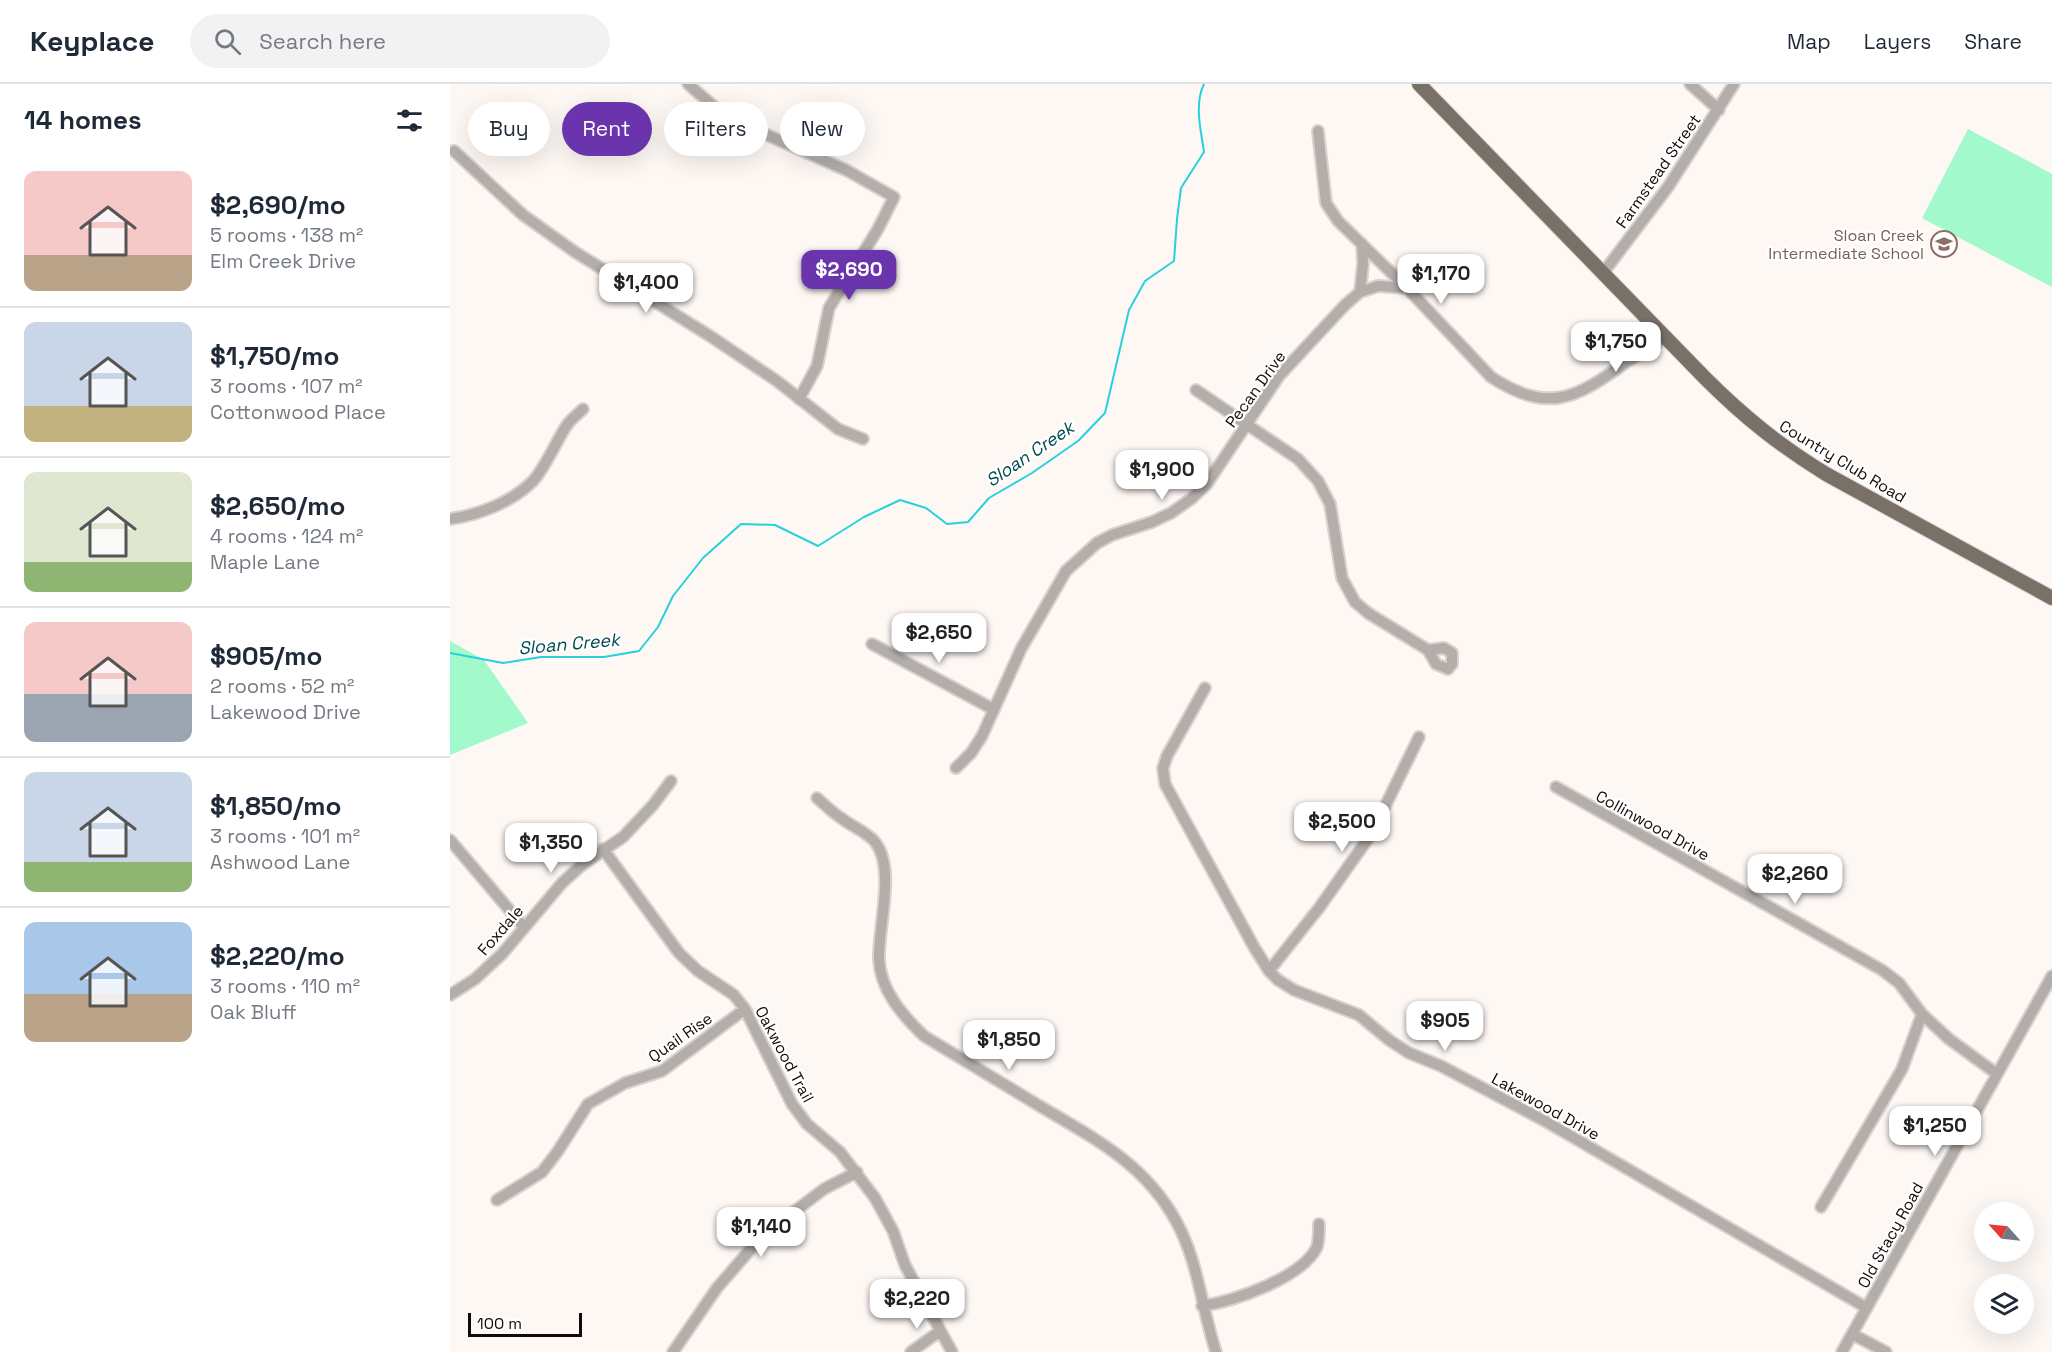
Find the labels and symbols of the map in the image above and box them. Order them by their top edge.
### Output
street label: Farmstead Street [1611,110,1706,232]
place label: Sloan Creek Intermediate School [1768,225,1924,264]
school or university icon: Sloan Creek Intermediate School [1929,229,1959,259]
pin: $2,690 [800,250,898,301]
pin: $1,170 [1392,254,1490,305]
pin: $1,400 [597,263,695,314]
pin: $1,750 [1567,322,1665,373]
street label: Pecan Drive [1221,347,1290,432]
water label: Sloan Creek [981,414,1080,492]
street label: Country Club Road [1775,415,1910,508]
pin: $1,900 [1113,450,1211,501]
pin: $2,650 [890,613,988,664]
water label: Sloan Creek [517,627,623,659]
street label: Collinwood Drive [1592,786,1713,865]
pin: $2,500 [1293,802,1391,853]
pin: $1,350 [502,823,600,874]
pin: $2,260 [1746,854,1844,905]
street label: Foxdale [473,901,528,960]
pin: $905 [1409,1001,1481,1052]
street label: Oakwood Trail [750,1003,819,1106]
street label: Quail Rise [644,1008,716,1067]
pin: $1,850 [960,1020,1058,1071]
street label: Lakewood Drive [1488,1068,1604,1145]
pin: $1,250 [1886,1106,1984,1157]
street label: Old Stacy Road [1853,1179,1928,1292]
north arrow [1974,1202,2034,1262]
pin: $1,140 [712,1207,810,1258]
pin: $2,220 [868,1279,966,1330]
scale bar [468,1310,582,1338]

